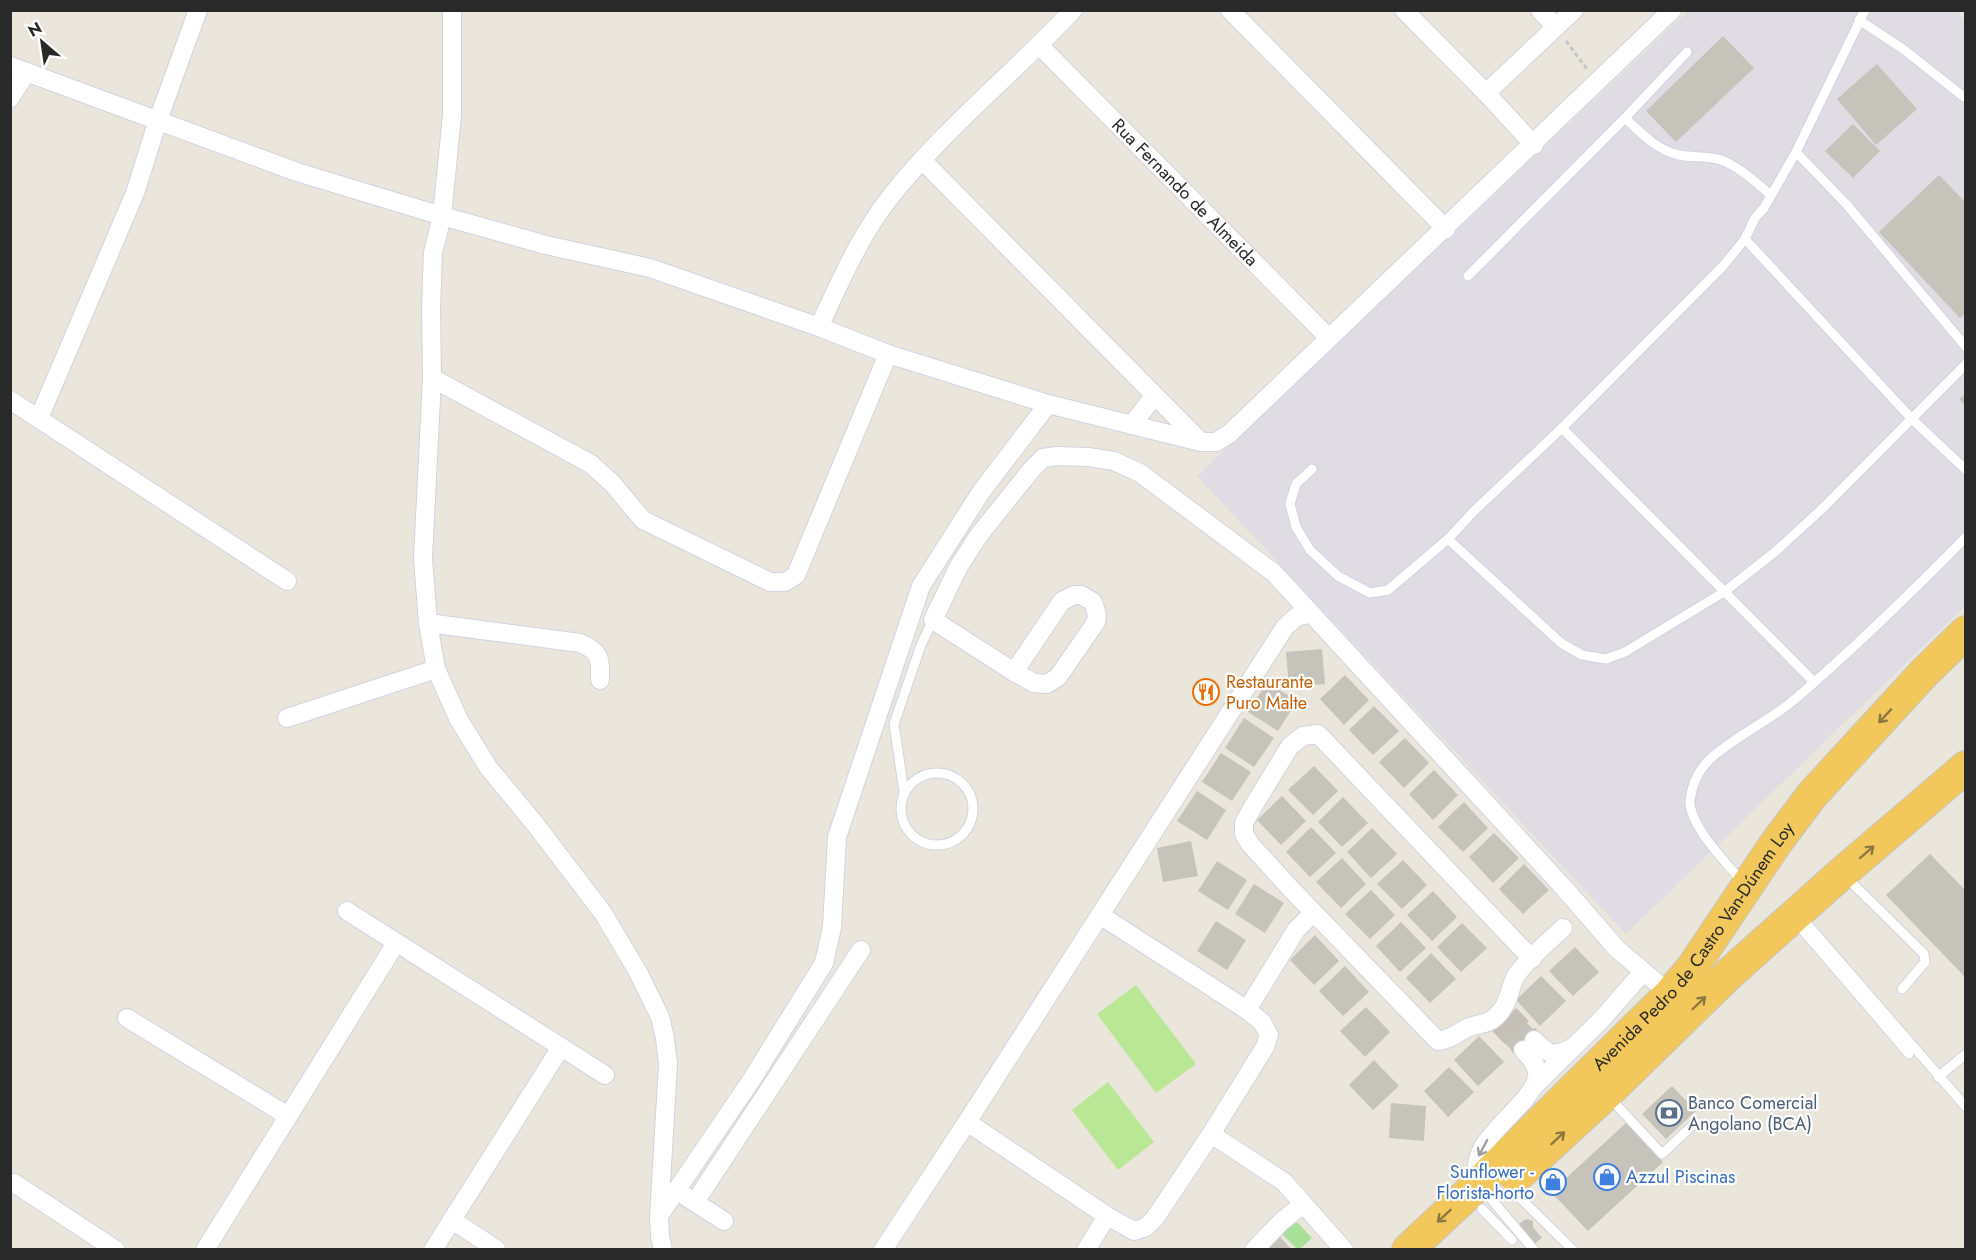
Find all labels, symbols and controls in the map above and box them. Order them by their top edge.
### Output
north arrow [12,12,72,72]
text: N [24,16,46,42]
street label: Rua Fernando de Almeida [1106,113,1264,272]
place label: Restaurante Puro Malte [1226,669,1313,716]
restaurant icon: Restaurante Puro Malte [1191,677,1221,707]
one-way arrow [1878,709,1892,724]
street label: Avenida Pedro de Castro Van-Dúnem Loy [1586,816,1800,1077]
one-way arrow [1859,845,1875,858]
one-way arrow [1692,996,1707,1010]
place label: Banco Comercial Angolano (BCA) [1688,1090,1817,1137]
bank icon: Banco Comercial Angolano (BCA) [1654,1098,1684,1128]
one-way arrow [1551,1131,1566,1145]
one-way arrow [1477,1139,1489,1156]
place label: Sunflower - Florista-horto [1437,1159,1534,1206]
shop icon: Azzul Piscinas [1592,1162,1622,1192]
place label: Azzul Piscinas [1626,1164,1735,1190]
shop icon: Sunflower - Florista-horto [1538,1167,1568,1197]
one-way arrow [1437,1209,1452,1223]

